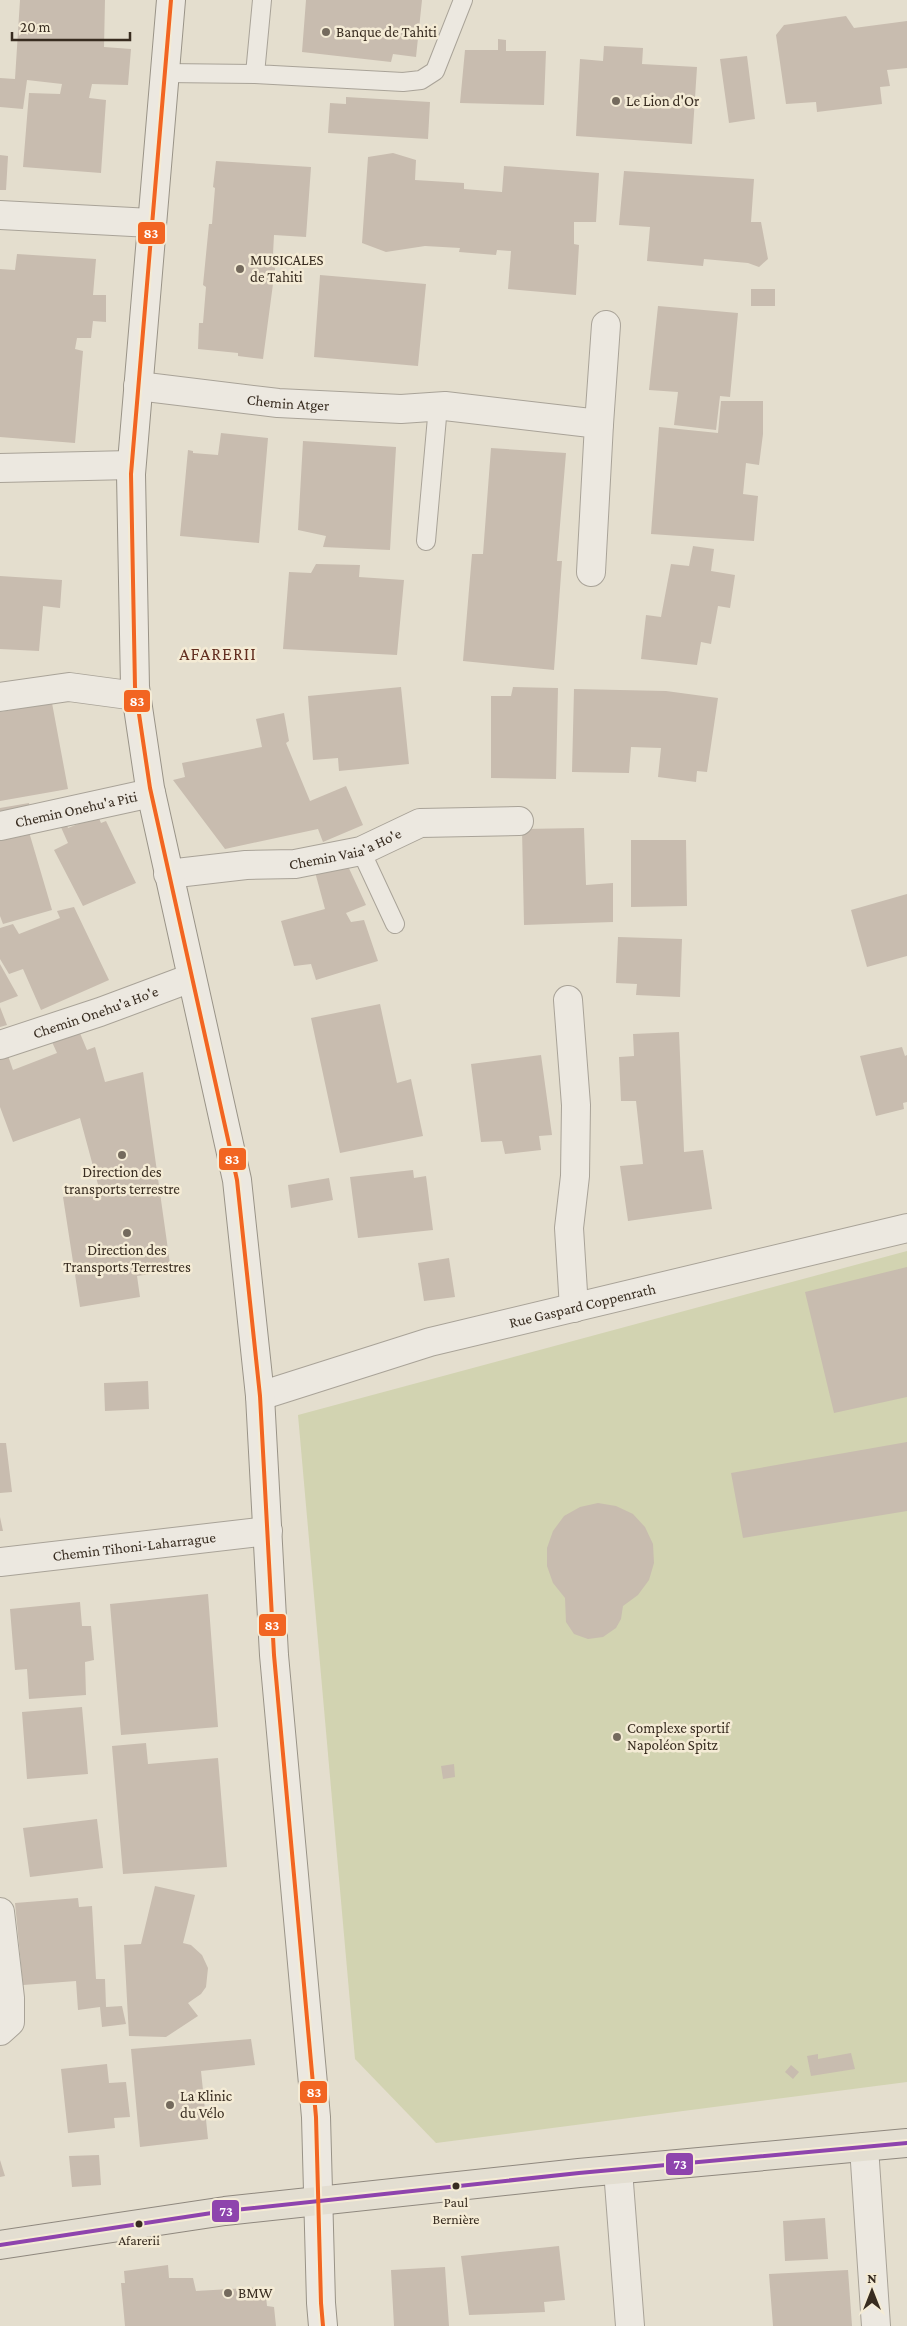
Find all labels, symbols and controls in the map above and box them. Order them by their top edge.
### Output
scale bar [12,10,130,42]
text: 20 m [20,19,51,35]
place label: Banque de Tahiti [336,24,437,41]
marker: Banque de Tahiti [320,26,332,38]
place label: Le Lion d'Or [626,93,700,109]
marker: Le Lion d'Or [610,95,622,107]
line badge: 83 [137,221,166,245]
text: 83 [144,225,159,241]
place label: MUSICALES de Tahiti [250,252,324,285]
marker: MUSICALES de Tahiti [234,263,246,275]
street label: Chemin Atger [246,391,330,414]
district label: AFARERII [179,644,257,664]
line badge: 83 [123,689,151,713]
text: 83 [130,693,145,709]
street label: Chemin Onehu'a Piti [14,788,139,830]
street label: Chemin Vaia'a Ho'e [289,825,404,872]
street label: Chemin Onehu'a Ho'e [31,983,161,1042]
line badge: 83 [218,1147,247,1171]
marker: Direction des transports terrestre [116,1149,128,1161]
text: 83 [225,1151,240,1167]
place label: Direction des transports terrestre [64,1164,180,1198]
marker: Direction des Transports Terrestres [121,1227,133,1239]
place label: Direction des Transports Terrestres [63,1242,191,1276]
street label: Rue Gaspard Coppenrath [507,1280,657,1331]
street label: Chemin Tihoni-Laharrague [52,1529,217,1564]
line badge: 83 [258,1613,287,1637]
text: 83 [265,1617,280,1633]
place label: Complexe sportif Napoléon Spitz [627,1720,731,1754]
marker: Complexe sportif Napoléon Spitz [611,1731,623,1743]
line badge: 83 [299,2080,328,2104]
text: 83 [307,2084,322,2100]
place label: La Klinic du Vélo [180,2088,233,2121]
marker: La Klinic du Vélo [164,2099,176,2111]
line badge: 73 [665,2152,694,2176]
text: 73 [673,2156,687,2172]
marker: Paul Bernière [451,2181,461,2191]
place label: Paul Bernière [433,2194,479,2227]
line badge: 73 [211,2199,240,2223]
text: 73 [219,2203,233,2219]
marker: Afarerii [134,2219,144,2229]
place label: Afarerii [118,2232,160,2248]
north arrow [847,2266,897,2316]
text: N [867,2270,877,2286]
place label: BMW [238,2285,273,2301]
marker: BMW [222,2287,234,2299]

